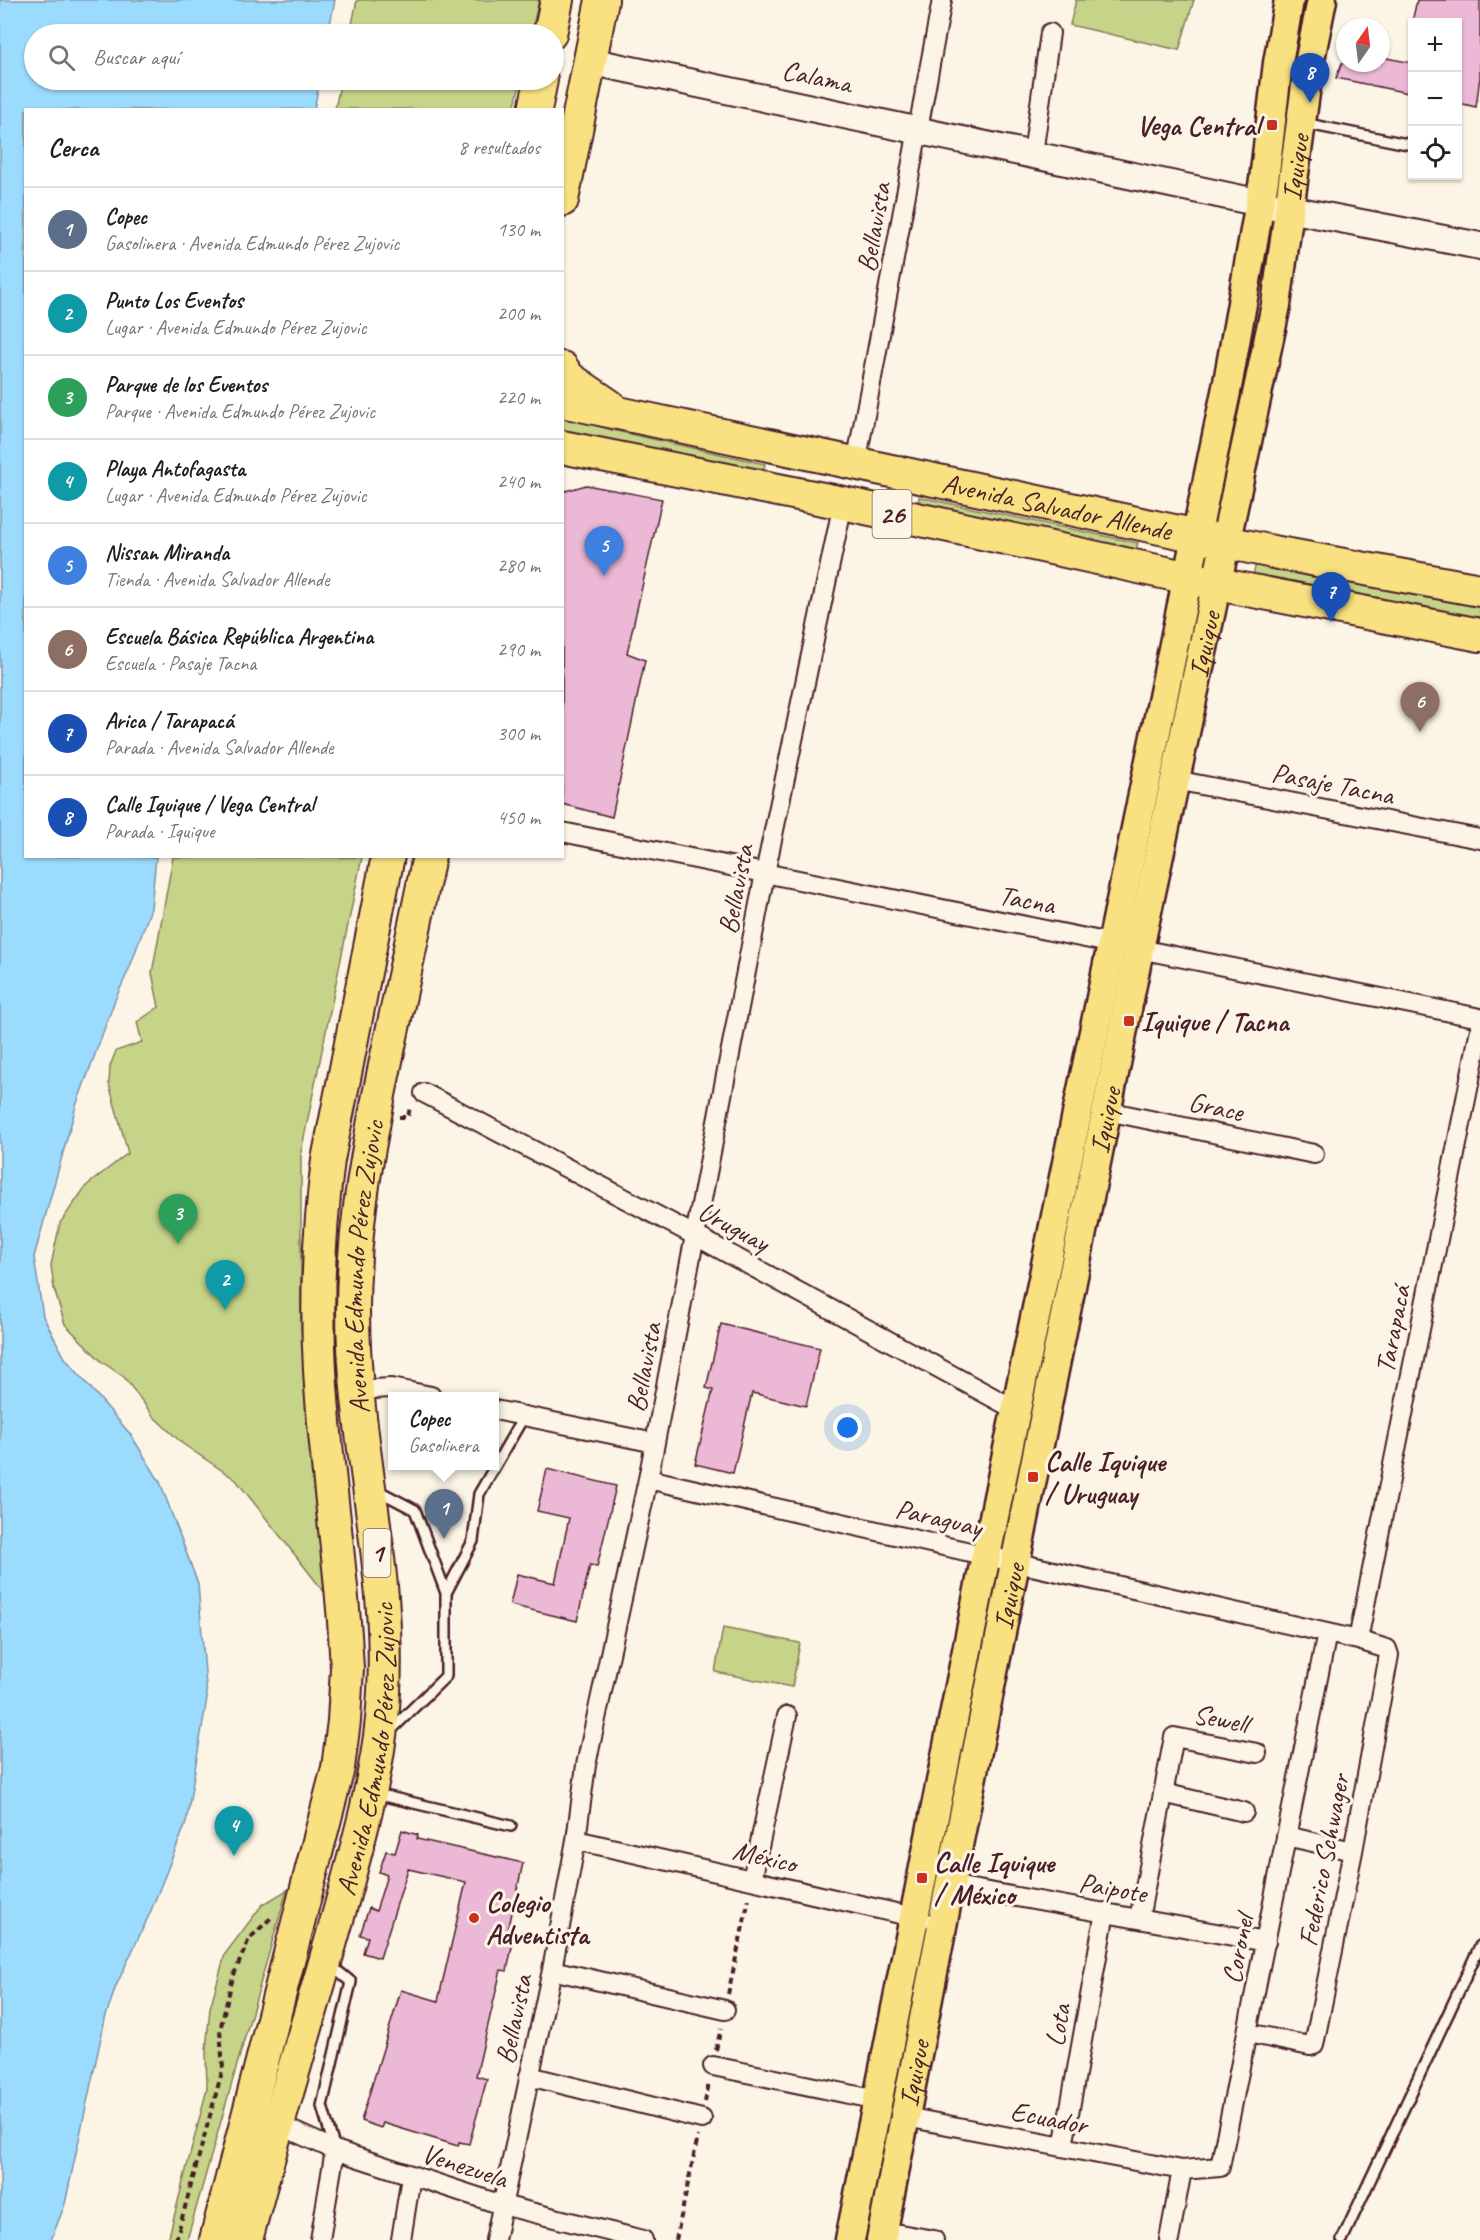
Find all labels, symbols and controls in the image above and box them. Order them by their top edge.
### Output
north arrow [1336,18,1390,72]
map controls [1408,18,1462,180]
button: + [1408,18,1462,72]
search box [24,24,564,90]
icon: search [45,41,78,74]
text: Buscar aquí [93,43,179,71]
street label: Calama [779,52,857,101]
pin: 8 [1290,54,1330,103]
button: − [1408,72,1462,126]
place label: Vega Central [1137,108,1265,143]
marker: Vega Central [1265,118,1279,132]
button: locate [1408,126,1462,180]
street label: Iquique [1274,130,1317,203]
text: Cerca [48,131,98,164]
text: 8 resultados [458,135,540,160]
street label: Bellavista [848,178,899,275]
text: Copec [105,203,147,231]
text: 1 [63,217,72,242]
text: 130 m [497,217,540,242]
text: Gasolinera · Avenida Edmundo Pérez Zujovic [105,231,399,256]
text: Punto Los Eventos [105,287,243,315]
text: 2 [63,301,72,326]
text: 200 m [497,301,540,326]
text: Lugar · Avenida Edmundo Pérez Zujovic [105,315,367,340]
text: Parque de los Eventos [105,371,267,399]
text: 3 [63,385,72,410]
text: 220 m [497,385,540,410]
text: Parque · Avenida Edmundo Pérez Zujovic [105,399,375,424]
text: Playa Antofagasta [105,455,245,483]
street label: Avenida Salvador Allende [939,465,1177,548]
text: 4 [63,469,72,494]
text: 240 m [497,469,540,494]
text: Lugar · Avenida Edmundo Pérez Zujovic [105,483,367,508]
road number: 26 [872,490,912,538]
pin: 5 [584,526,624,576]
text: Nissan Miranda [105,539,229,567]
text: 5 [63,553,72,578]
text: 280 m [497,553,540,578]
text: Tienda · Avenida Salvador Allende [105,567,329,592]
pin: 7 [1312,572,1350,622]
street label: Iquique [1180,606,1229,681]
text: Escuela Básica República Argentina [105,623,373,651]
text: 6 [63,637,72,662]
text: 290 m [497,637,540,662]
text: Escuela · Pasaje Tacna [105,651,256,676]
pin: 6 [1400,682,1440,732]
text: Arica / Tarapacá [105,707,234,735]
text: 7 [63,721,72,746]
text: 300 m [497,721,540,746]
text: Parada · Avenida Salvador Allende [105,735,334,760]
street label: Pasaje Tacna [1269,755,1398,813]
text: Calle Iquique / Vega Central [105,791,314,819]
text: 8 [63,805,72,830]
text: 450 m [497,805,540,830]
text: Parada · Iquique [105,819,214,844]
street label: Bellavista [710,840,762,937]
street label: Tacna [996,877,1060,922]
place label: Iquique / Tacna [1141,1004,1291,1039]
marker: Iquique / Tacna [1122,1014,1136,1028]
street label: Iquique [1081,1082,1129,1156]
street label: Grace [1185,1084,1248,1130]
street label: Avenida Edmundo Pérez Zujovic [336,1116,392,1416]
street label: Uruguay [692,1193,777,1261]
pin: 3 [158,1194,198,1244]
pin: 2 [206,1260,244,1310]
street label: Tarapacá [1367,1280,1419,1376]
street label: Bellavista [618,1318,670,1415]
popup [388,1392,499,1470]
text: Copec [408,1405,450,1433]
your location [833,1413,862,1442]
text: Gasolinera [408,1433,479,1458]
place label: Calle Iquique / Uruguay [1045,1444,1168,1511]
marker: Calle Iquique / Uruguay [1026,1470,1040,1484]
pin: 1 [424,1490,464,1539]
street label: Paraguay [892,1491,988,1545]
road number: 1 [364,1529,391,1577]
street label: Iquique [985,1559,1033,1633]
street label: Avenida Edmundo Pérez Zujovic [328,1601,403,1899]
street label: Sewell [1190,1696,1256,1742]
street label: Federico Schwager [1290,1769,1358,1949]
pin: 4 [214,1806,254,1856]
street label: México [730,1832,803,1881]
place label: Calle Iquique / México [934,1845,1057,1912]
street label: Paipote [1076,1864,1151,1911]
marker: Calle Iquique / México [915,1871,929,1885]
place label: Colegio Adventista [486,1885,591,1952]
street label: Coronel [1214,1906,1262,1987]
marker: Colegio Adventista [467,1911,481,1925]
street label: Bellavista [487,1970,540,2067]
street label: Lota [1037,1999,1079,2049]
street label: Iquique [890,2035,938,2109]
street label: Ecuador [1008,2093,1092,2142]
street label: Venezuela [418,2135,514,2196]

